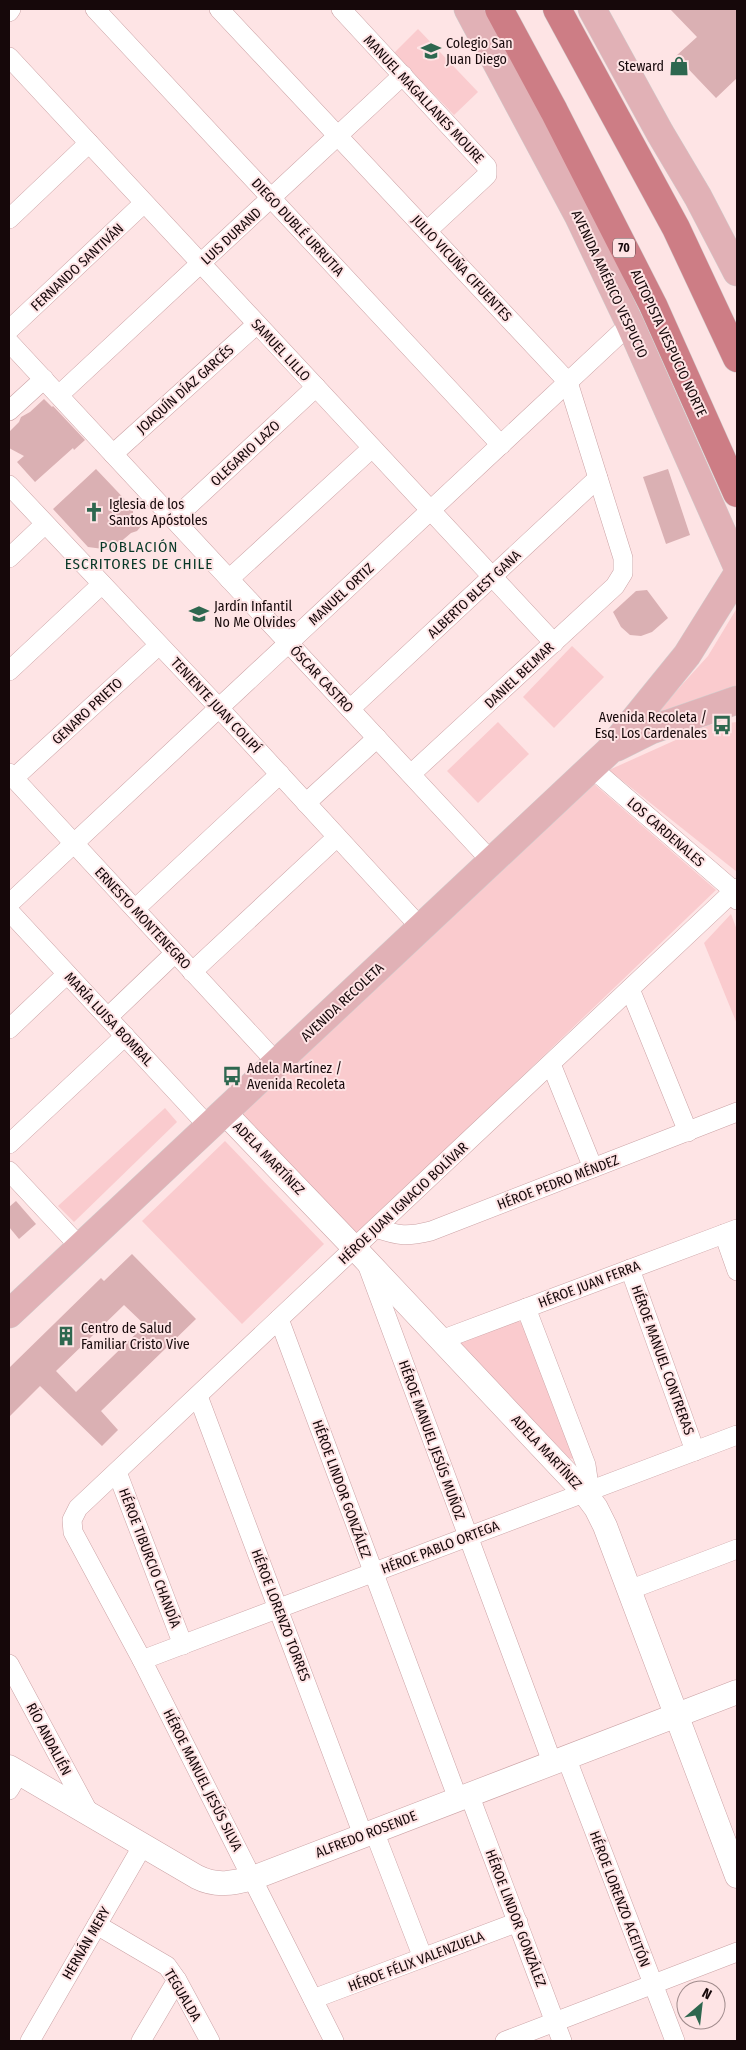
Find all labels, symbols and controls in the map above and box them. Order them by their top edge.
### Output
street label: MANUEL MAGALLANES MOURE [360,32,488,167]
place label: Colegio San Juan Diego [446,35,513,68]
school or university icon: Colegio San Juan Diego [420,40,442,62]
shop icon: Steward [668,55,690,77]
place label: Steward [618,58,664,75]
street label: DIEGO DUBLÉ URRUTIA [248,174,349,280]
street label: LUIS DURAND [198,204,265,269]
street label: AVENIDA AMÉRICO VESPUCIO [568,207,652,361]
street label: JULIO VICUÑA CIFUENTES [408,212,515,325]
street label: FERNANDO SANTIVÁN [27,219,127,315]
road number: 70 [613,238,635,258]
street label: AUTOPISTA VESPUCIO NORTE [627,267,710,420]
street label: SAMUEL LILLO [248,316,314,385]
street label: JOAQUÍN DÍAZ GARCÉS [133,341,237,437]
street label: OLEGARIO LAZO [207,417,284,490]
place label: Iglesia de los Santos Apóstoles [109,496,208,529]
church icon: Iglesia de los Santos Apóstoles [83,501,105,523]
district label: POBLACIÓN ESCRITORES DE CHILE [65,538,213,573]
street label: ALBERTO BLEST GANA [424,546,525,642]
street label: MANUEL ORTIZ [305,560,378,629]
place label: Jardín Infantil No Me Olvides [214,598,296,631]
school or university icon: Jardín Infantil No Me Olvides [188,603,210,625]
street label: DANIEL BELMAR [481,639,558,712]
street label: ÓSCAR CASTRO [286,642,358,716]
street label: TENIENTE JUAN COLIPÍ [167,653,265,757]
street label: GENARO PRIETO [49,674,126,748]
place label: Avenida Recoleta / Esq. Los Cardenales [595,709,707,742]
bus stop icon: Avenida Recoleta / Esq. Los Cardenales [711,714,733,736]
street label: LOS CARDENALES [624,794,708,871]
street label: ERNESTO MONTENEGRO [91,864,194,973]
street label: AVENIDA RECOLETA [297,959,388,1045]
street label: MARÍA LUISA BOMBAL [61,968,157,1070]
place label: Adela Martínez / Avenida Recoleta [247,1060,345,1093]
bus stop icon: Adela Martínez / Avenida Recoleta [221,1065,243,1087]
street label: ADELA MARTÍNEZ [229,1117,309,1199]
street label: HÉROE JUAN IGNACIO BOLÍVAR [334,1138,472,1268]
street label: HÉROE PEDRO MÉNDEZ [495,1150,622,1214]
street label: HÉROE JUAN FERRA [536,1256,643,1312]
street label: HÉROE MANUEL CONTRERAS [628,1283,699,1437]
place label: Centro de Salud Familiar Cristo Vive [81,1320,190,1353]
building icon: Centro de Salud Familiar Cristo Vive [55,1325,77,1347]
street label: HÉROE MANUEL JESÚS MUÑOZ [395,1358,469,1523]
street label: ADELA MARTÍNEZ [508,1411,586,1493]
street label: HÉROE LINDOR GONZÁLEZ [309,1417,376,1561]
street label: HÉROE TIBURCIO CHANDÍA [115,1486,185,1631]
street label: HÉROE PABLO ORTEGA [379,1516,502,1578]
street label: HÉROE LORENZO TORRES [248,1546,315,1684]
street label: RÍO ANDALIÉN [22,1700,76,1778]
street label: HÉROE MANUEL JESÚS SILVA [159,1706,247,1855]
street label: ALFREDO ROSENDE [313,1807,420,1862]
street label: HÉROE LORENZO ACEITÓN [586,1828,654,1970]
street label: HÉROE LINDOR GONZÁLEZ [481,1847,551,1990]
street label: HERNÁN MERY [58,1903,114,1983]
street label: HÉROE FÉLIX VALENZUELA [345,1927,487,1995]
street label: TEGUALDA [160,1966,205,2025]
north arrow [676,1980,726,2030]
text: N [699,1984,715,2003]

